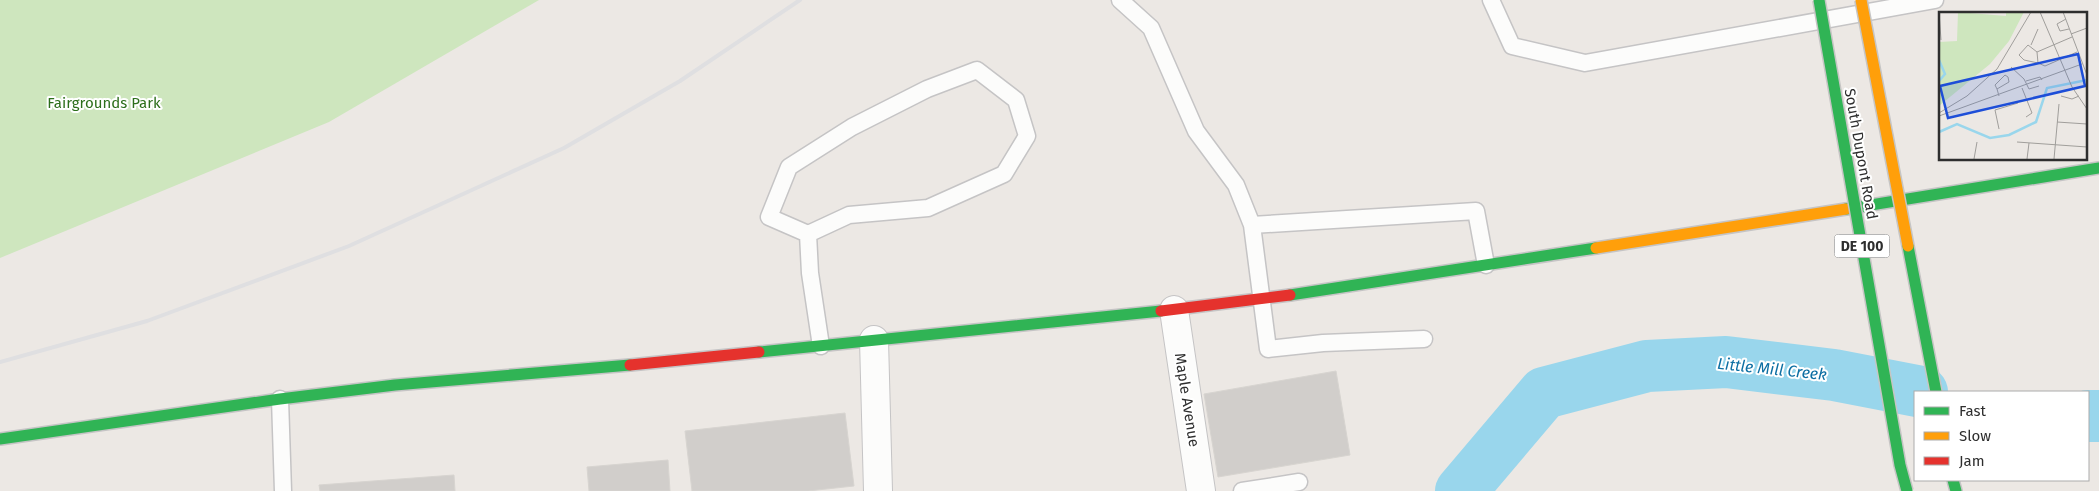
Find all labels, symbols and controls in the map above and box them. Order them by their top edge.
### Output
inset map [1939,12,2086,160]
street label: South Dupont Road [1841,87,1881,221]
park label: Fairgrounds Park [47,94,161,112]
road number: DE 100 [1834,235,1890,258]
street label: Maple Avenue [1171,352,1203,448]
water label: Little Mill Creek [1716,354,1828,384]
legend [1914,391,2089,481]
text: Fast [1959,402,1986,420]
text: Slow [1959,427,1991,445]
text: Jam [1959,452,1985,470]

